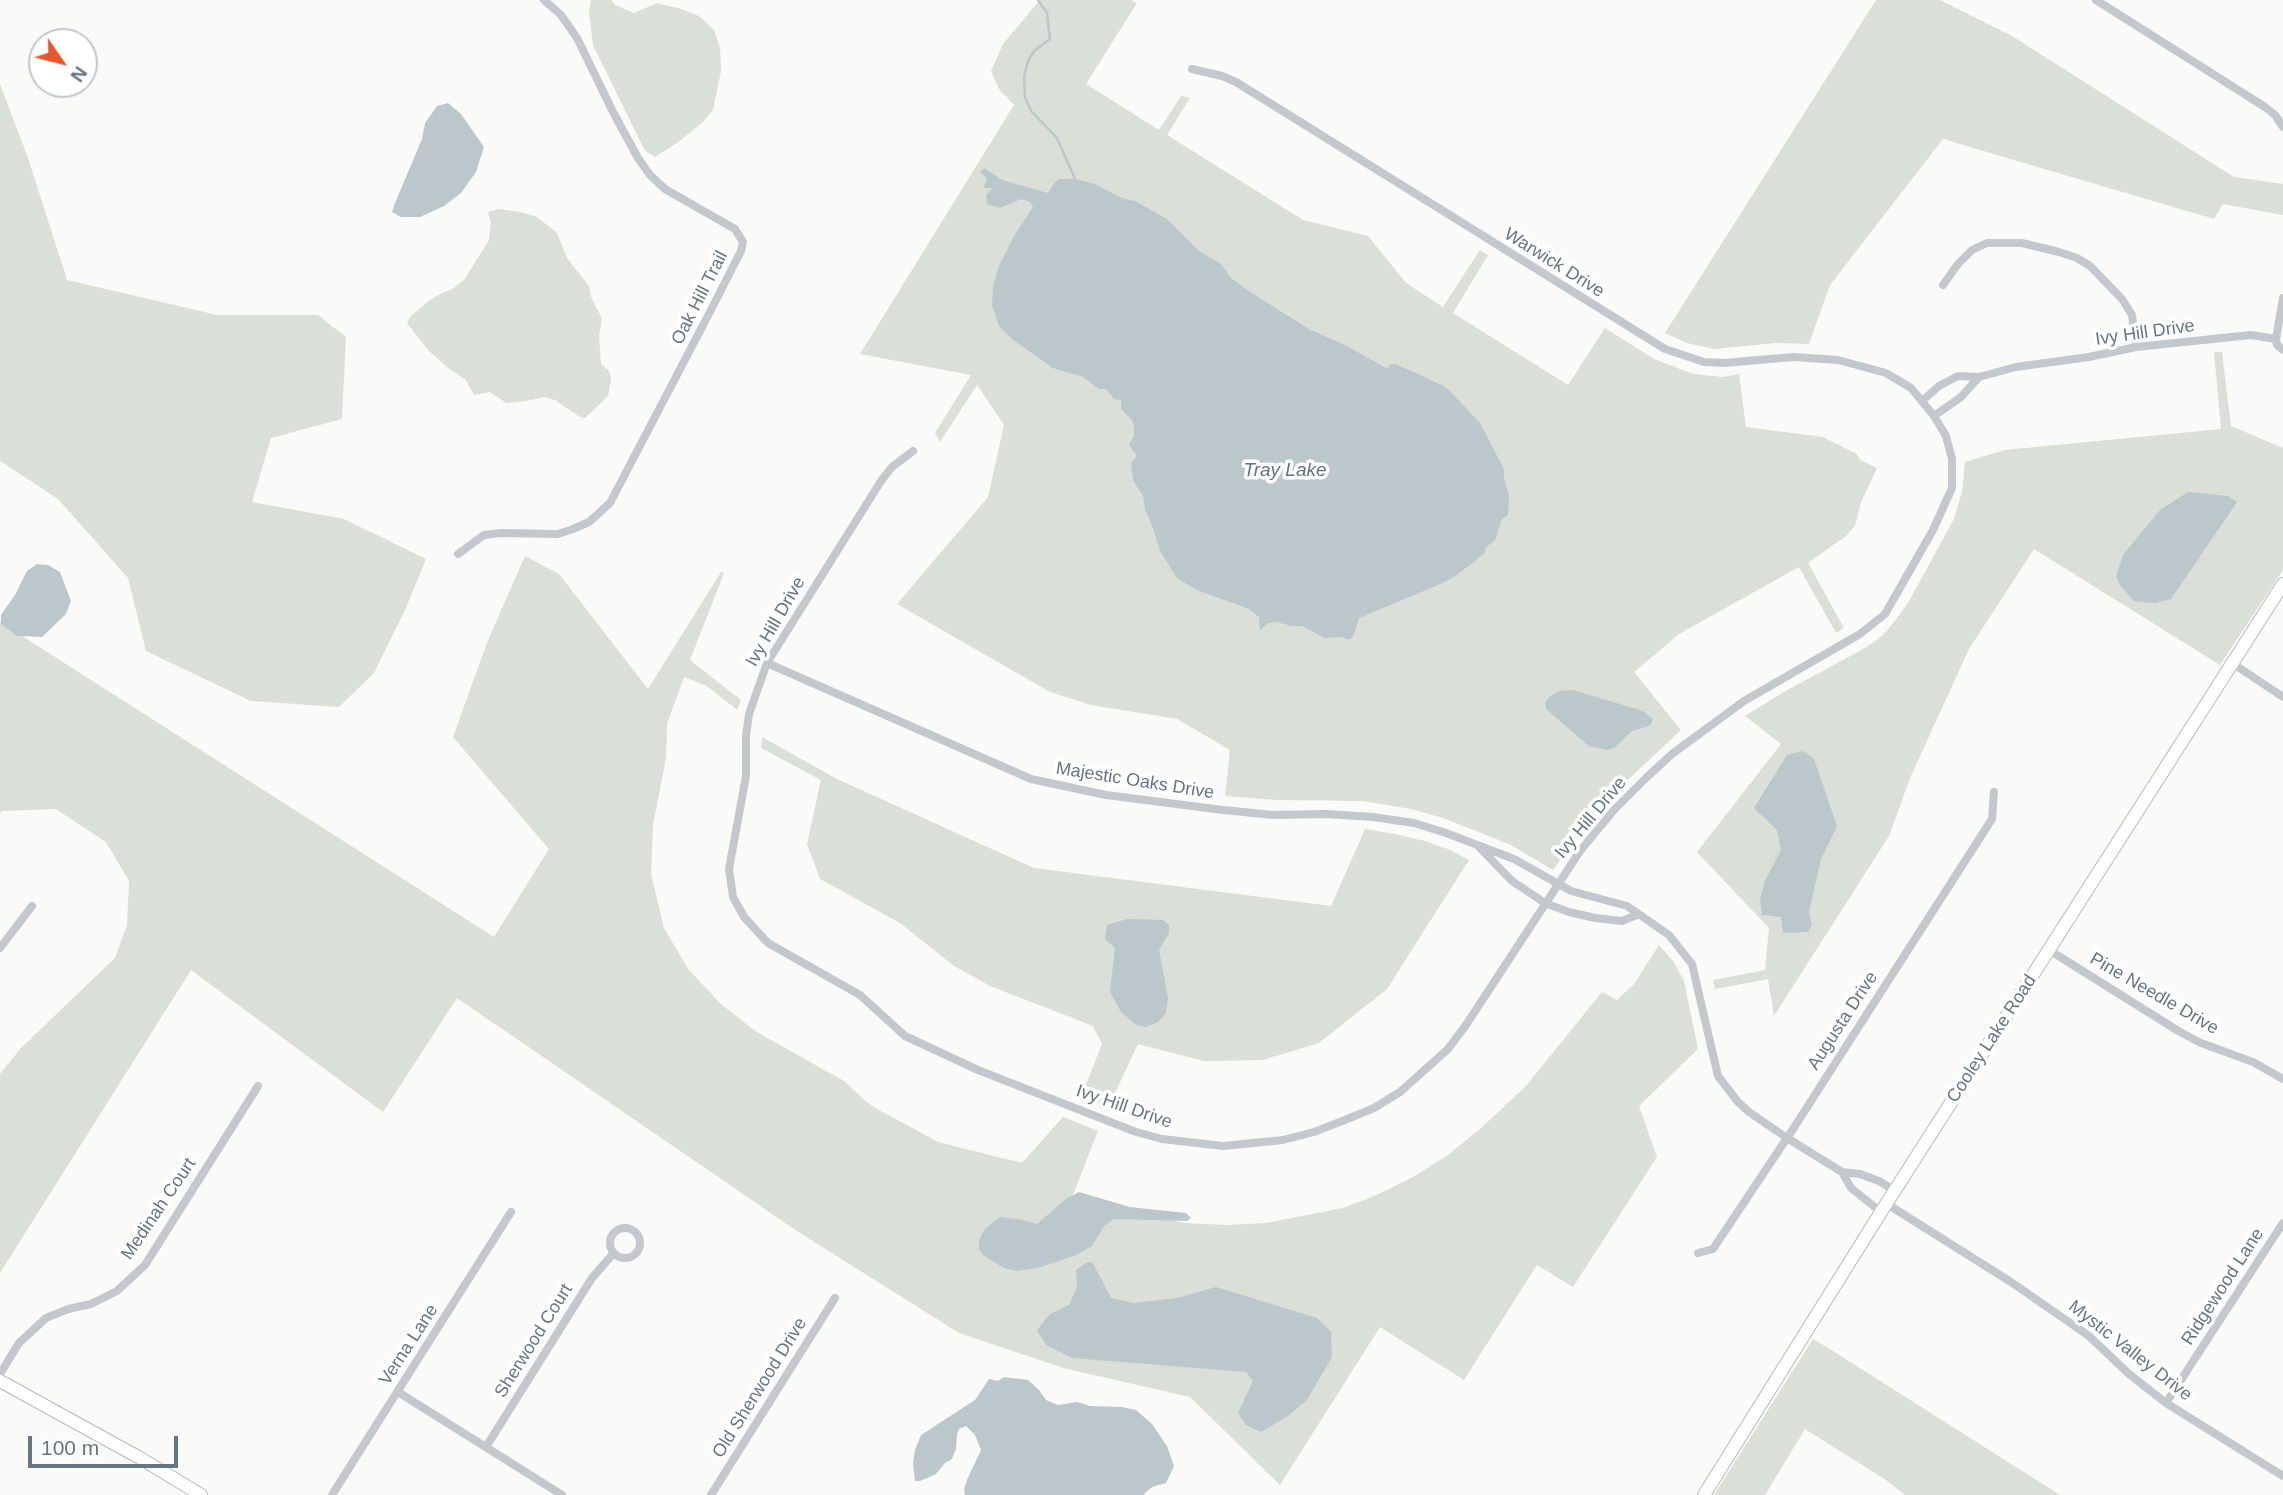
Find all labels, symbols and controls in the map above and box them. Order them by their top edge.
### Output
north arrow [28,28,98,98]
text: N [66,63,92,86]
street label: Warwick Drive [1500,224,1608,302]
street label: Oak Hill Trail [667,248,733,348]
street label: Ivy Hill Drive [2094,315,2196,351]
water label: Tray Lake [1243,460,1327,482]
street label: Ivy Hill Drive [742,573,810,671]
street label: Majestic Oaks Drive [1054,758,1216,804]
street label: Ivy Hill Drive [1551,773,1631,863]
street label: Pine Needle Drive [2086,948,2222,1040]
street label: Augusta Drive [1803,968,1883,1074]
street label: Cooley Lake Road [1943,971,2041,1107]
street label: Ivy Hill Drive [1073,1081,1175,1133]
street label: Medinah Court [117,1154,201,1264]
street label: Ridgewood Lane [2177,1224,2269,1350]
street label: Sherwood Court [490,1280,578,1402]
street label: Mystic Valley Drive [2064,1296,2196,1406]
street label: Verna Lane [375,1301,443,1389]
street label: Old Sherwood Drive [708,1314,812,1462]
scale bar [32,1422,182,1466]
text: 100 m [41,1436,99,1459]

